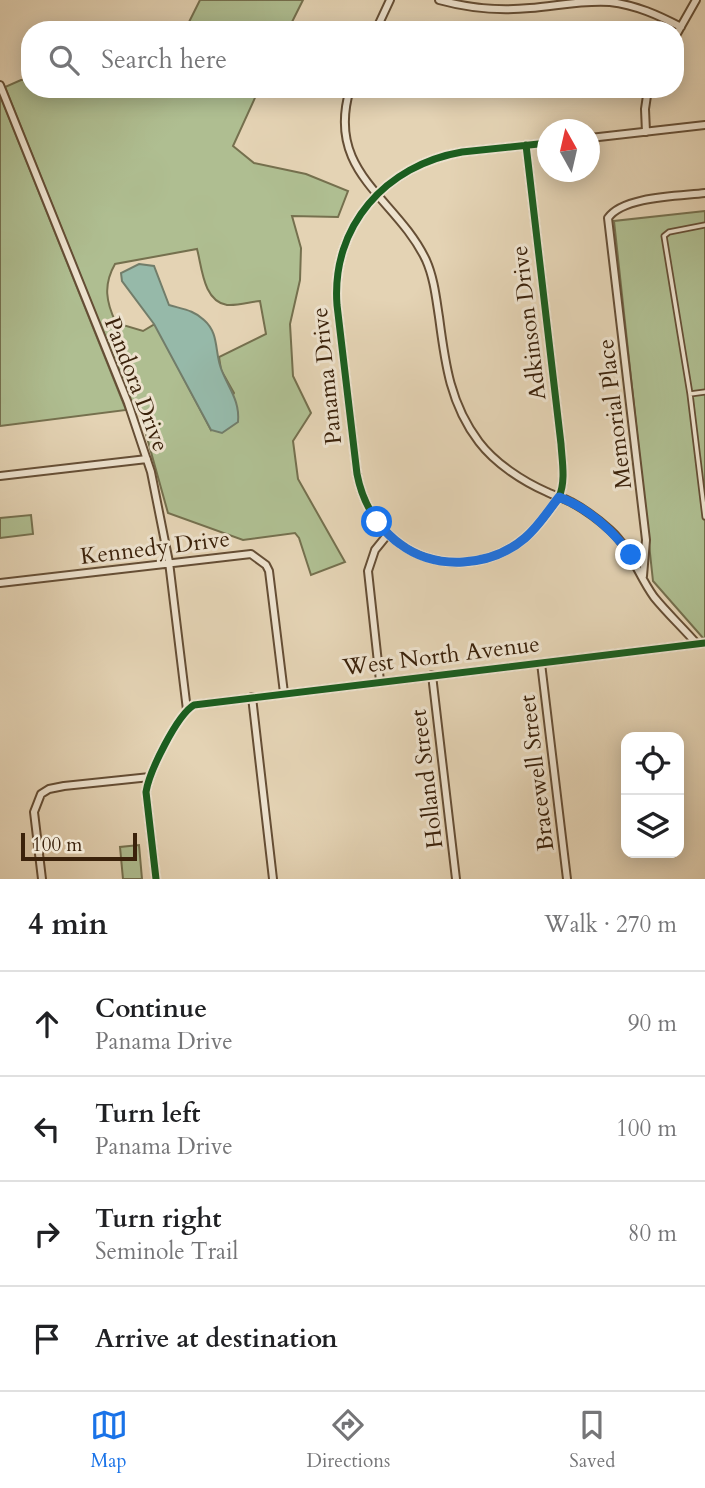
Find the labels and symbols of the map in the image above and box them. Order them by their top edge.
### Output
north arrow [537,119,600,182]
street label: Adkinson Drive [504,244,553,402]
street label: Panama Drive [304,306,349,446]
street label: Pandora Drive [97,313,176,456]
street label: Memorial Place [590,337,639,491]
route start [361,506,392,537]
street label: Kennedy Drive [79,523,232,572]
route end [615,539,646,570]
street label: West North Avenue [340,628,541,683]
street label: Bracewell Street [512,693,561,853]
street label: Holland Street [403,708,450,850]
scale bar [21,830,136,862]

